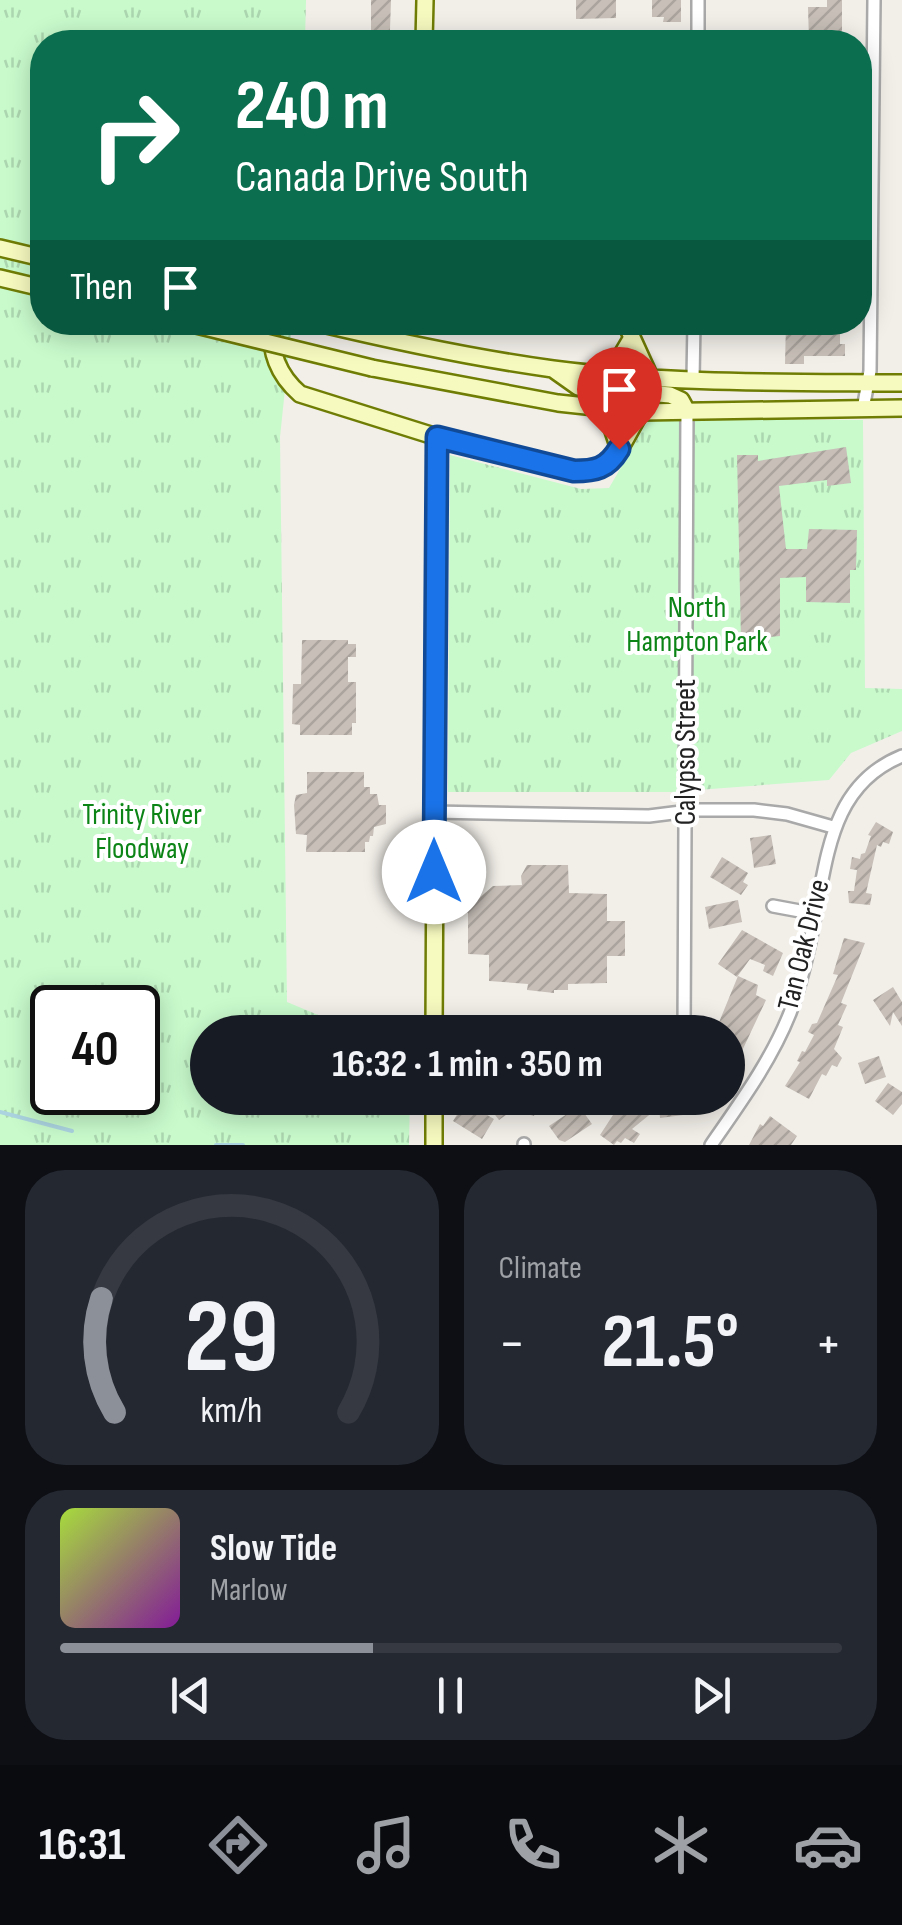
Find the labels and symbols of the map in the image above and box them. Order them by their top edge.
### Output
pin [577,347,662,450]
park label: North Hampton Park [626,590,768,660]
street label: Calypso Street [668,679,704,825]
park label: Trinity River Floodway [82,797,202,867]
position arrow [382,820,486,924]
street label: Tan Oak Drive [770,876,838,1014]
speed limit sign: 40 [30,985,160,1115]

